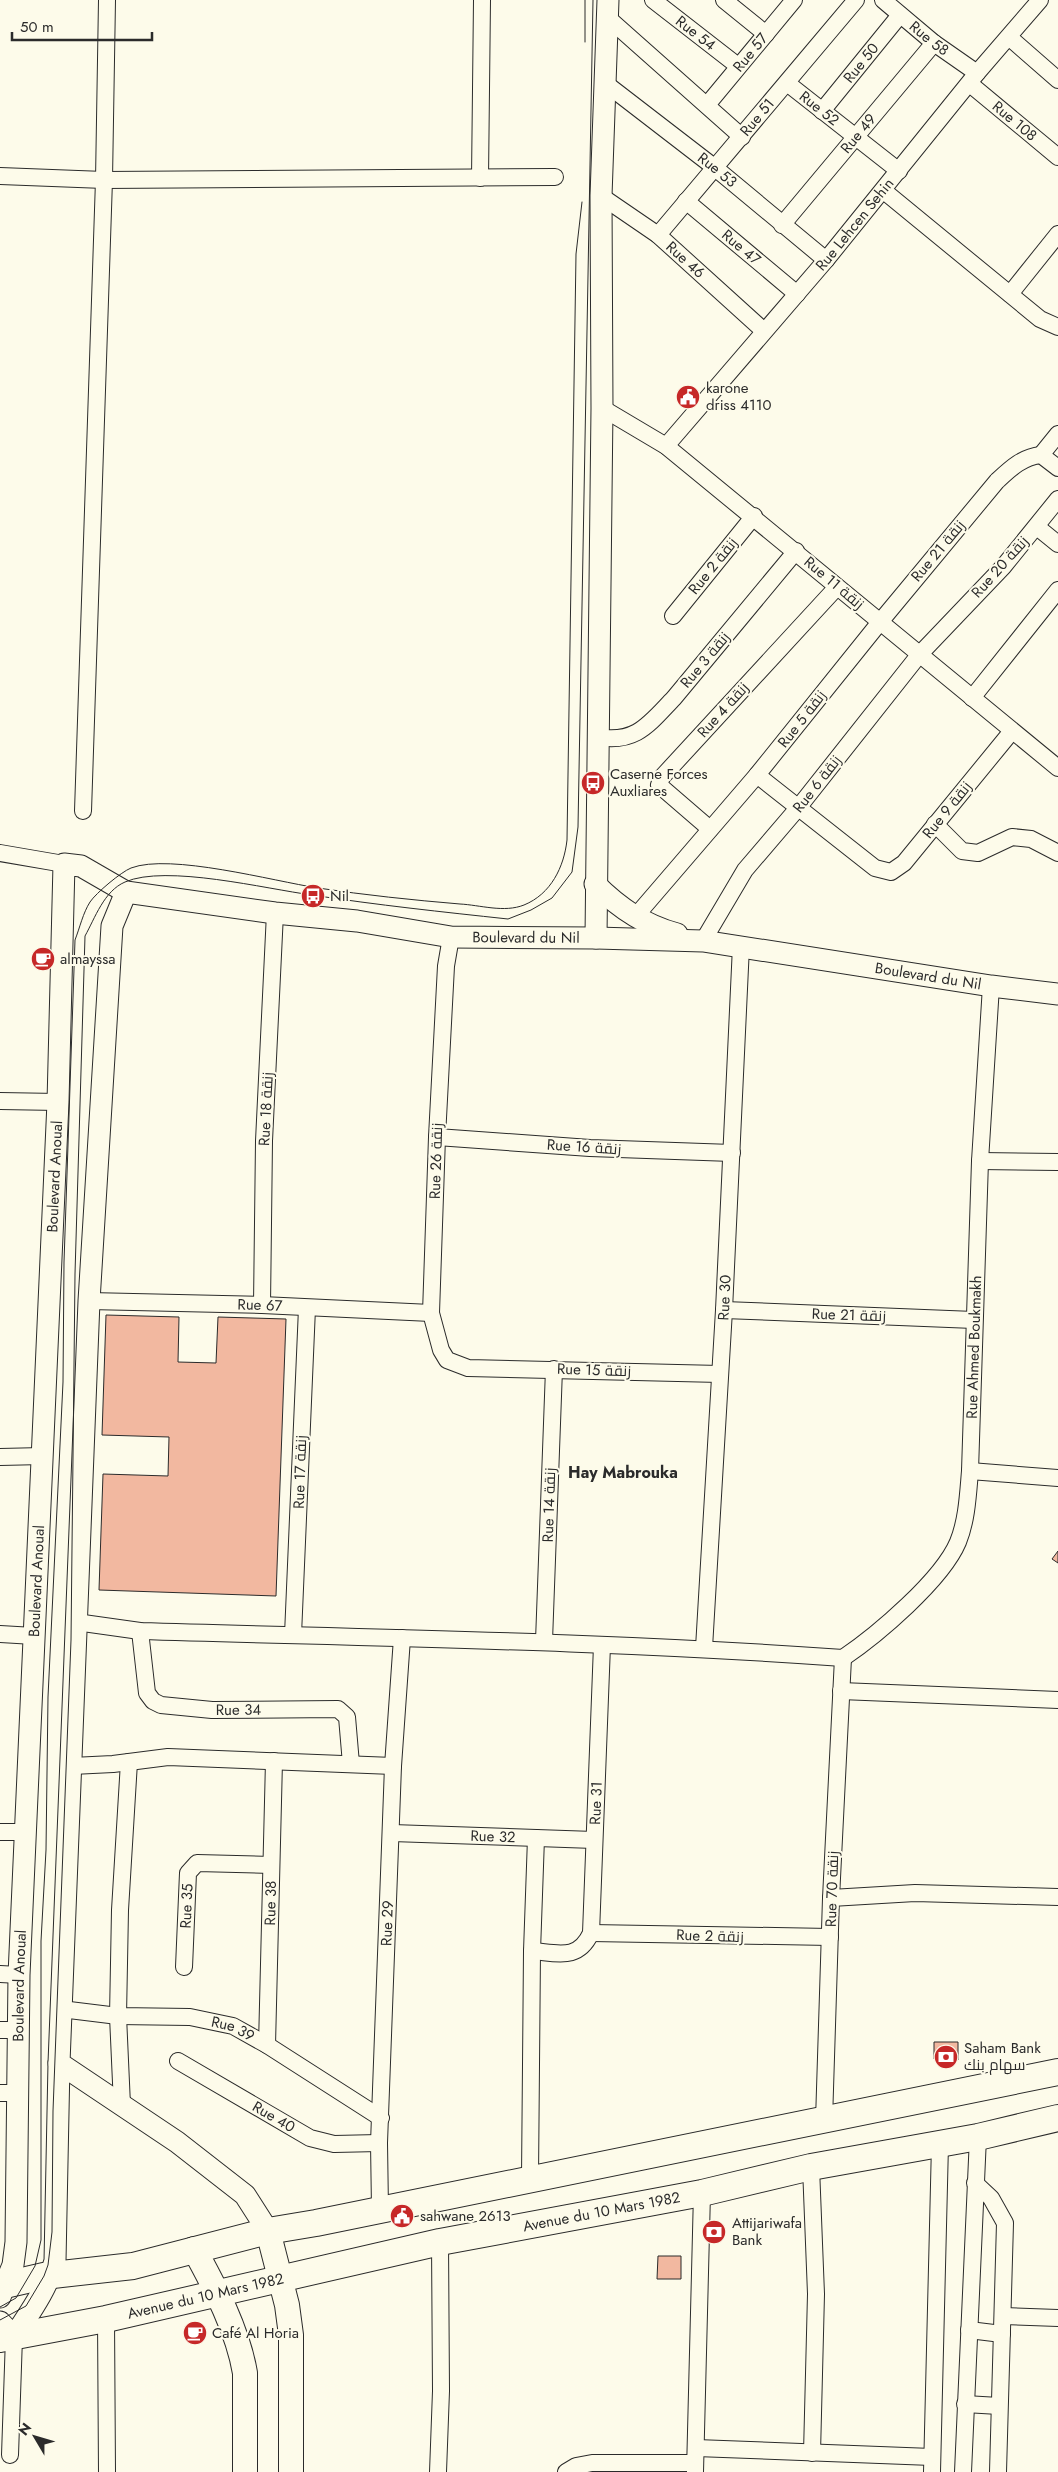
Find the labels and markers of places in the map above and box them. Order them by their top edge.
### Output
place label: karone driss 4110 [706,377,771,416]
public building icon: karone driss 4110 [675,384,701,410]
place label: Caserne Forces Auxliares [610,763,708,802]
bus stop icon: Caserne Forces Auxliares [580,770,606,796]
bus stop icon: Nil [300,883,326,909]
place label: Nil [330,885,349,907]
cafe icon: almayssa [30,946,56,972]
place label: almayssa [60,948,115,970]
place label: Saham Bank سهام بنك [964,2037,1041,2076]
bank icon: Saham Bank سهام بنك [933,2044,959,2070]
public building icon: sahwane 2613 [389,2203,415,2229]
place label: sahwane 2613 [420,2205,511,2227]
place label: Attijariwafa Bank [732,2212,802,2251]
bank icon: Attijariwafa Bank [701,2219,727,2245]
cafe icon: Café Al Horia [182,2320,208,2346]
place label: Café Al Horia [212,2322,299,2344]

